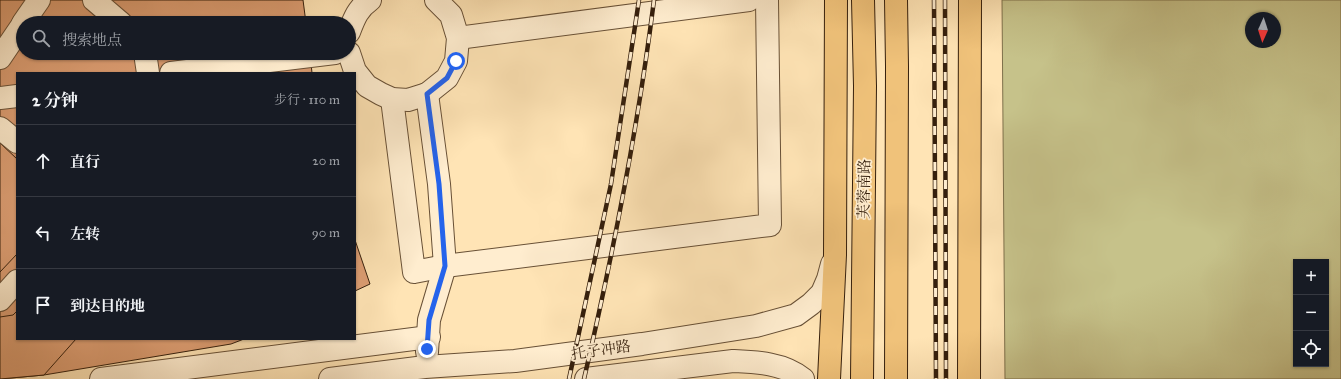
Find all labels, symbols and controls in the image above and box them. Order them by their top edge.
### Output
north arrow [1245,12,1281,48]
search box [16,16,356,60]
icon: search [30,27,52,49]
text: 搜索地点 [62,31,122,49]
route start [447,52,465,70]
text: 2 分钟 [32,90,78,111]
text: 步行 · 110 m [274,92,340,108]
icon: ahead [32,150,54,172]
text: 直行 [70,153,100,171]
text: 20 m [312,153,340,169]
street label: 芙蓉南路 [854,159,874,219]
icon: left [32,222,54,244]
text: 左转 [70,225,100,243]
text: 90 m [312,225,340,241]
map controls [1293,259,1329,367]
button: + [1293,259,1329,295]
icon: arrive [32,294,54,316]
button: − [1293,295,1329,331]
text: 到达目的地 [70,297,145,315]
button: locate [1293,331,1329,367]
street label: 托子冲路 [570,337,632,363]
route end [418,340,436,358]

